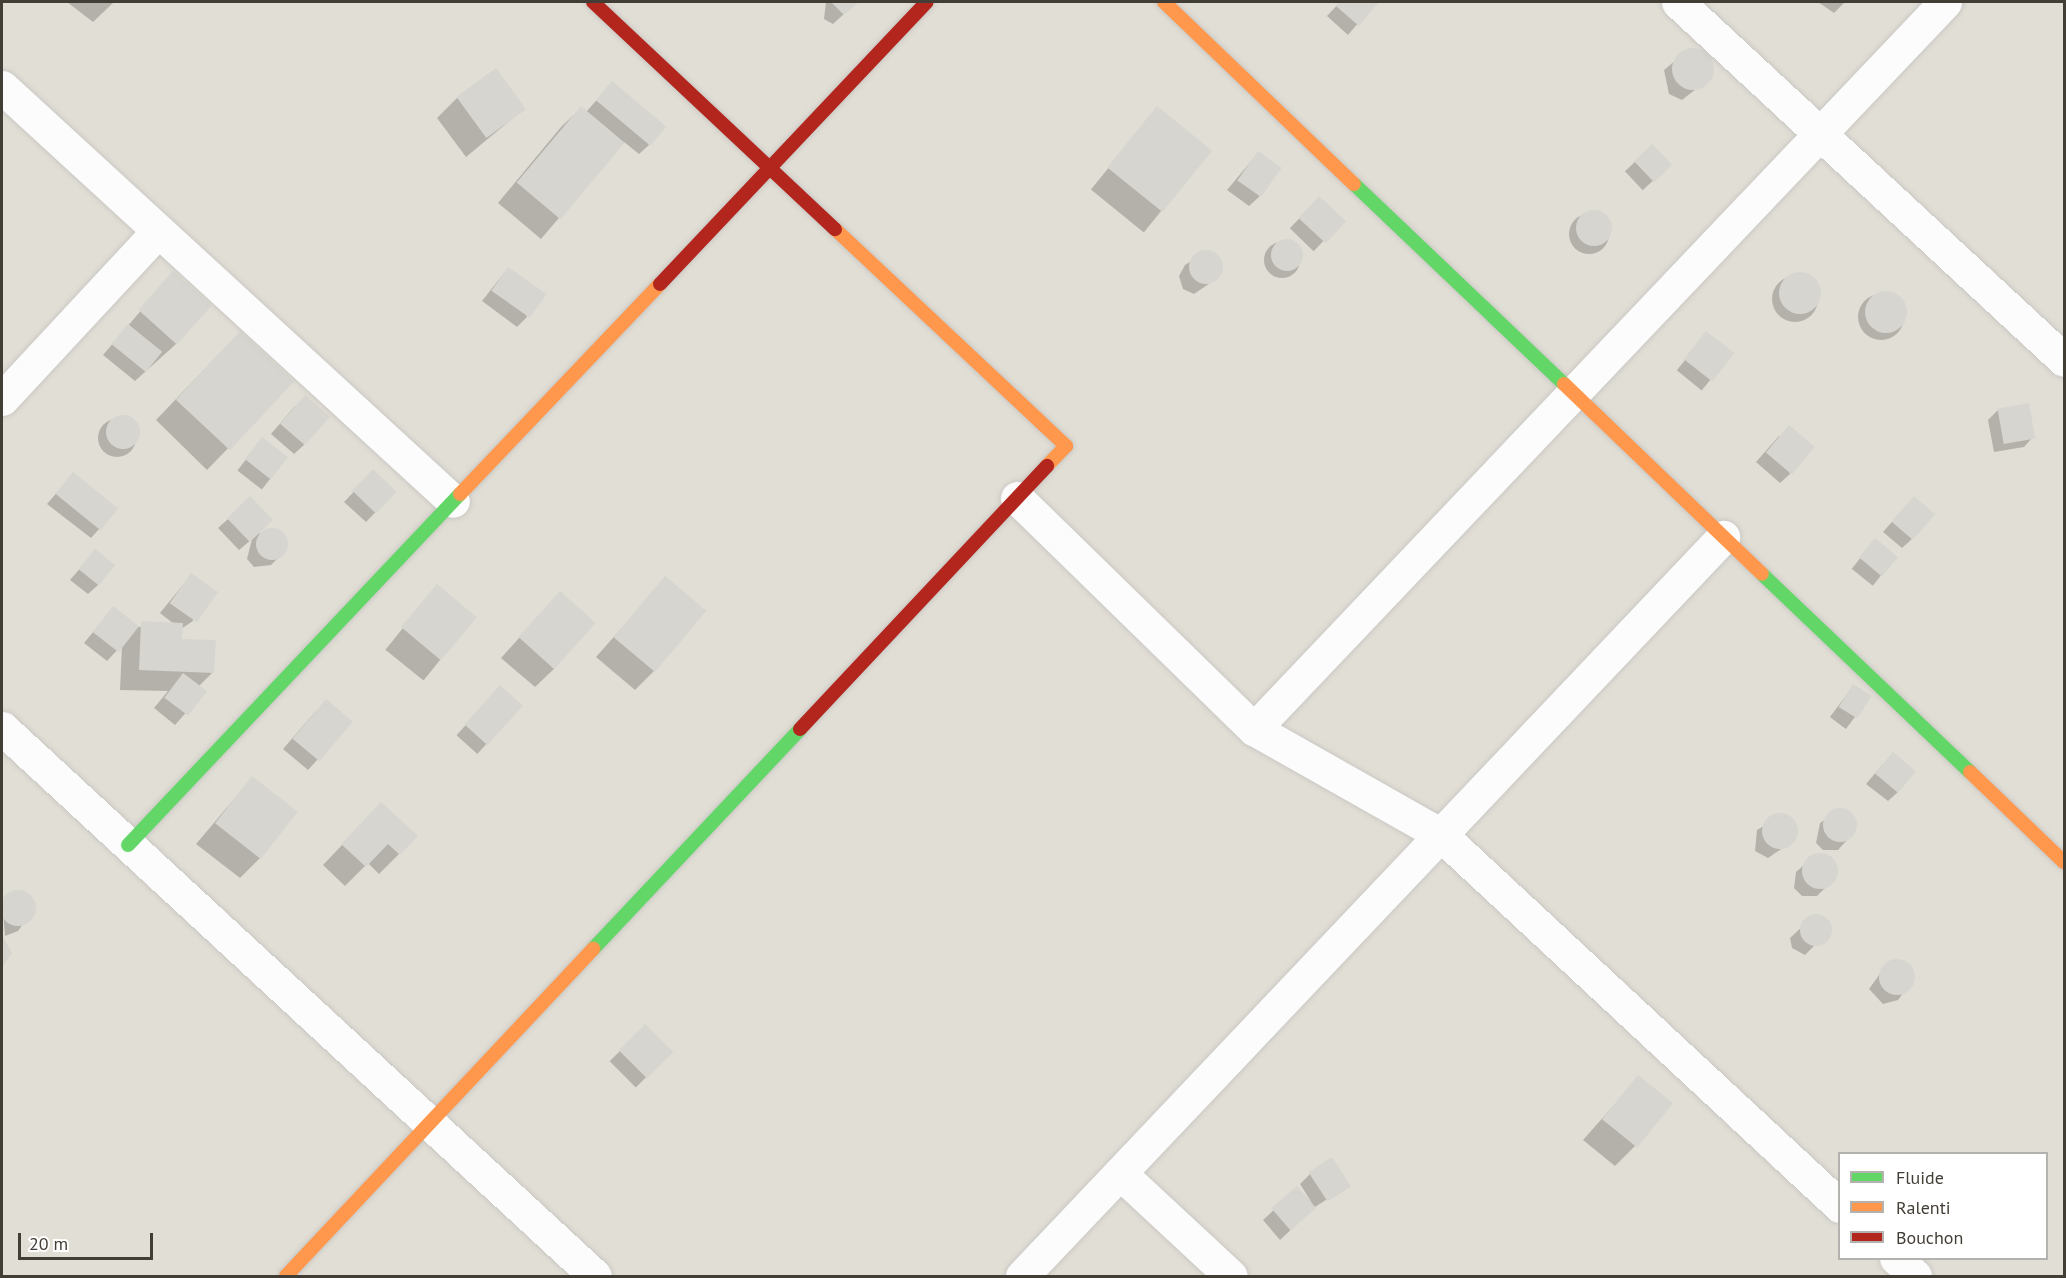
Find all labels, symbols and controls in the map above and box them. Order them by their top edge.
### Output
legend [1838,1152,2048,1260]
text: Fluide [1896,1166,1944,1189]
text: Ralenti [1896,1196,1951,1219]
scale bar [21,1221,156,1259]
text: Bouchon [1896,1226,1963,1249]
text: 20 m [29,1232,68,1255]

